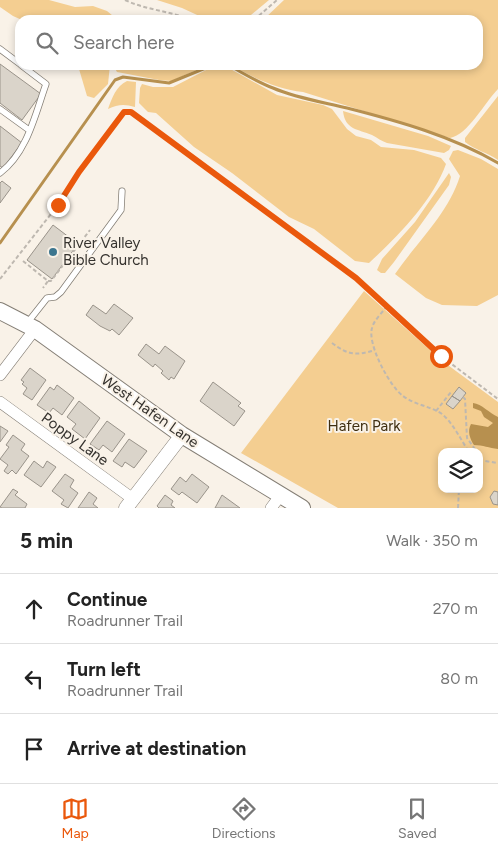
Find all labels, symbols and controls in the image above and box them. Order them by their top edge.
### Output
search box [15,15,483,70]
icon: search [33,29,61,57]
text: Search here [73,31,175,54]
route end [47,194,70,217]
place label: River Valley Bible Church [63,234,149,269]
marker: River Valley Bible Church [47,246,59,258]
route start [430,345,453,368]
street label: West Hafen Lane [98,371,202,451]
street label: Poppy Lane [38,409,112,469]
park label: Hafen Park [327,417,401,435]
map controls [438,448,483,493]
button: layers [438,448,483,493]
text: 5 min [20,528,73,553]
text: Walk · 350 m [386,531,478,550]
text: Continue [67,588,147,611]
icon: ahead [20,595,48,623]
text: 270 m [433,599,478,618]
text: Roadrunner Trail [67,611,183,630]
text: Turn left [67,658,141,681]
icon: left [20,665,48,693]
text: 80 m [440,669,478,688]
text: Roadrunner Trail [67,681,183,700]
icon: arrive [20,735,48,763]
text: Arrive at destination [67,737,246,760]
tab: Map [61,795,89,842]
tab: Directions [212,795,276,842]
tab: Saved [398,795,437,842]

